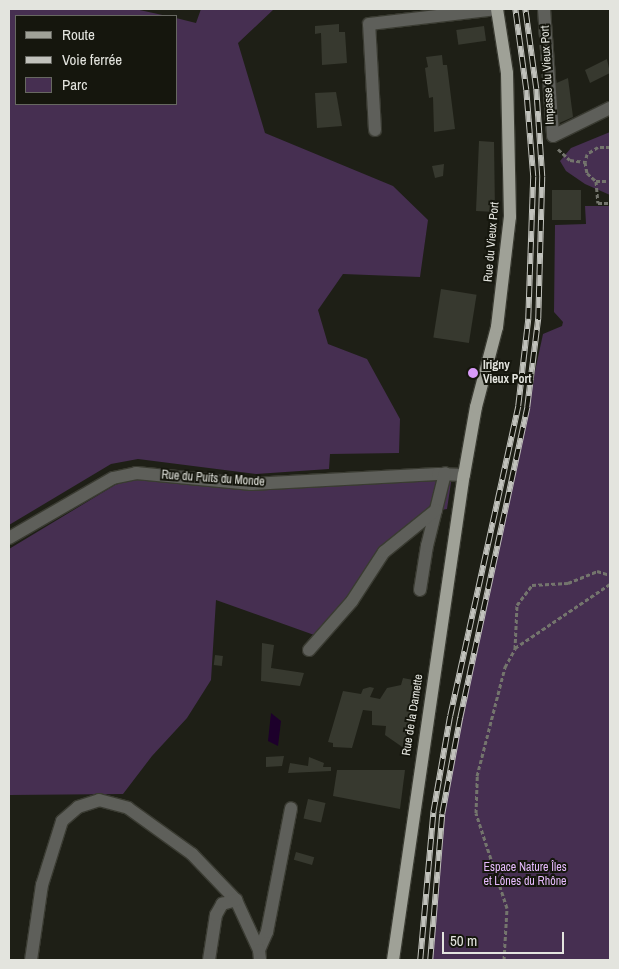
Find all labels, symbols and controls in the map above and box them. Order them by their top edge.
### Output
legend [15,15,178,105]
text: Route [62,24,95,45]
street label: Impasse du Vieux Port [538,25,558,125]
text: Voie ferrée [62,49,122,70]
text: Parc [62,74,87,95]
street label: Rue du Vieux Port [481,201,503,283]
place label: Irigny Vieux Port [483,359,532,387]
marker: Irigny Vieux Port [467,367,479,379]
street label: Rue du Puits du Monde [161,468,265,490]
street label: Rue de la Damette [399,673,427,757]
park label: Espace Nature Îles et Lônes du Rhône [483,861,567,889]
scale bar [444,922,566,954]
text: 50 m [450,930,477,951]

